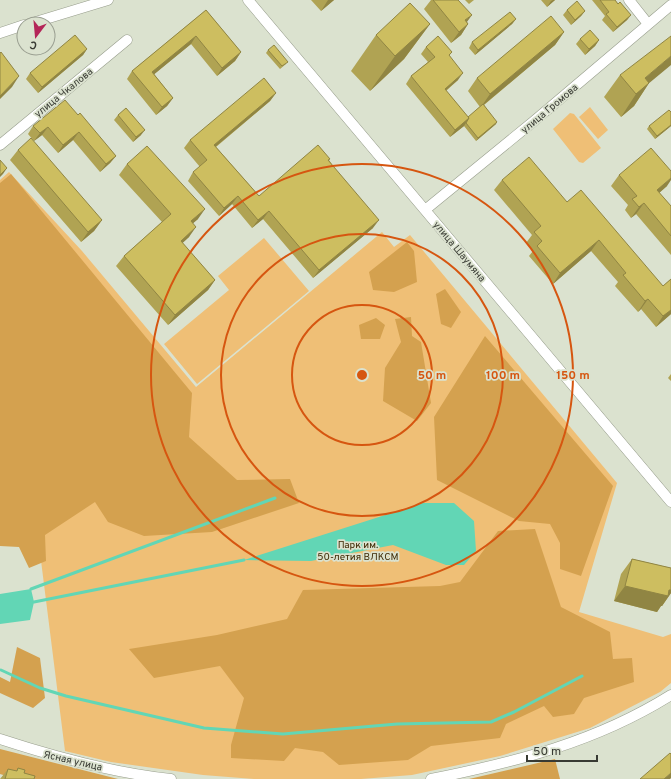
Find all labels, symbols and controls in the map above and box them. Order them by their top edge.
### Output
north arrow [16,16,56,56]
text: С [28,37,39,52]
street label: улица Чкалова [32,66,96,121]
street label: улица Громова [519,81,581,137]
street label: улица Шаумяна [430,219,488,285]
centre of rings [355,368,369,382]
text: 50 m [418,368,446,384]
text: 100 m [486,368,520,384]
text: 150 m [556,368,590,384]
park label: Парк им. 50-летия ВЛКСМ [317,539,399,564]
scale bar [527,737,597,763]
text: 50 m [533,744,561,760]
street label: Ясная улица [42,748,103,775]

